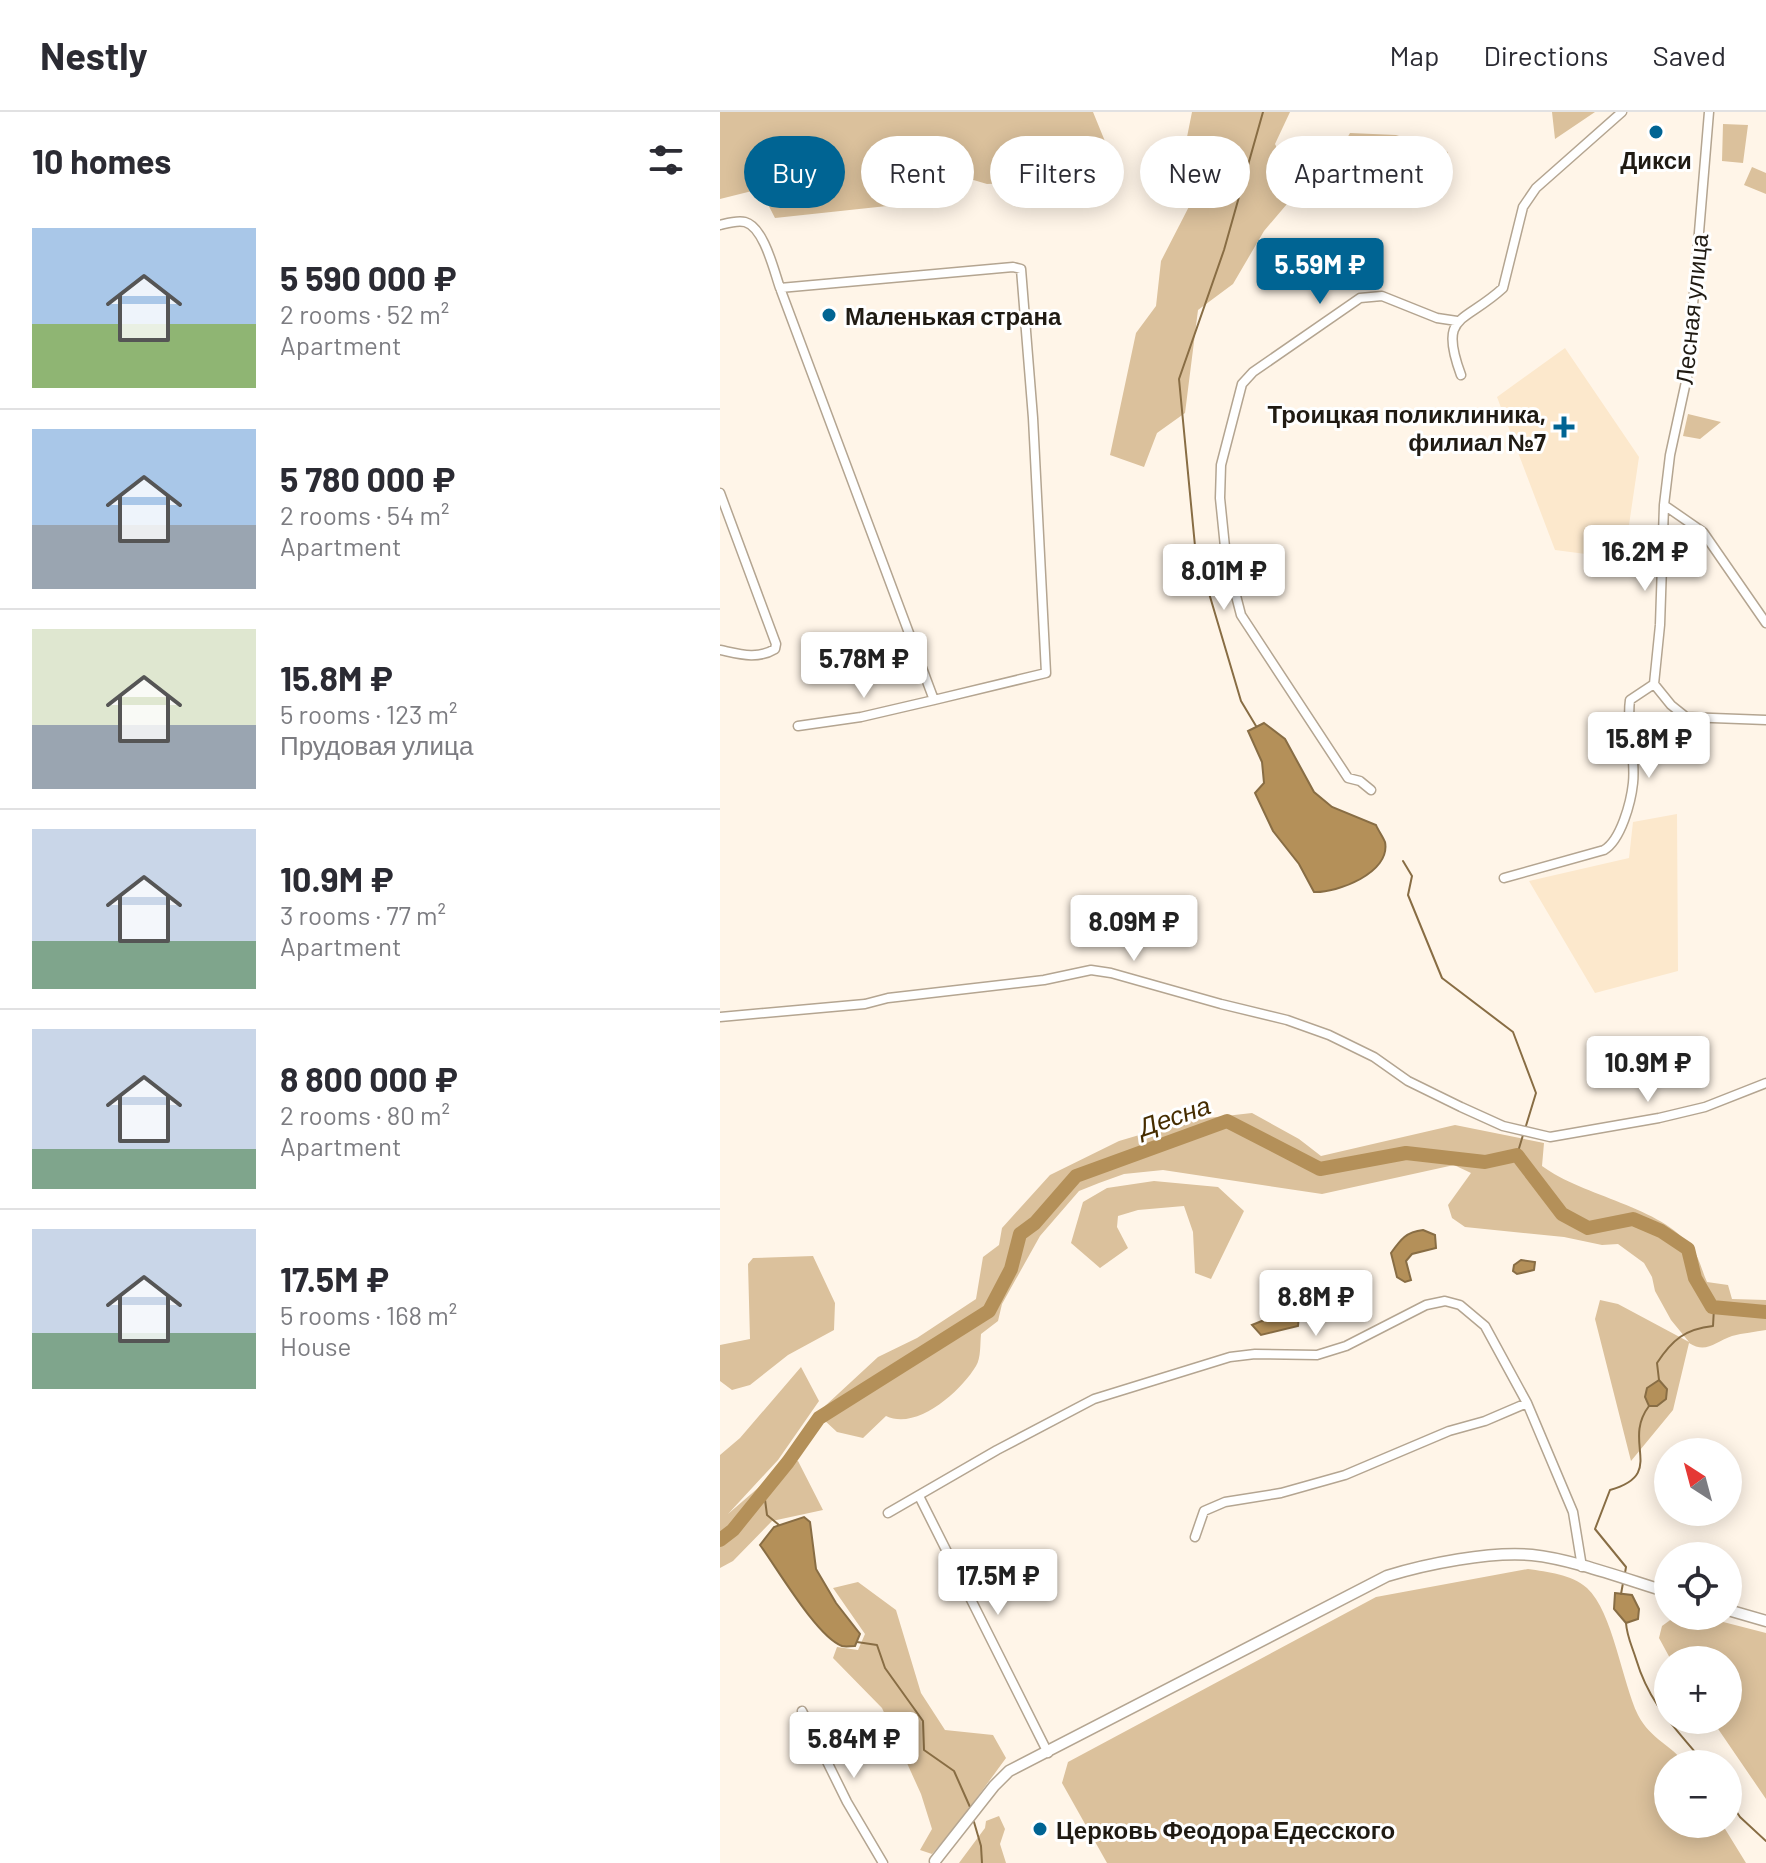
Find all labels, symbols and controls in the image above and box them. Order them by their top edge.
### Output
text: Nestly [40,32,148,78]
text: Map [1390,38,1439,72]
text: Directions [1483,38,1609,72]
text: Saved [1653,38,1726,72]
marker: Дикси [1647,123,1665,141]
chip: Buy [744,136,845,208]
chip: Rent [861,136,974,208]
chip: Filters [990,136,1124,208]
chip: New [1140,136,1250,208]
chip: Apartment [1266,136,1453,208]
icon: filters [644,138,688,182]
text: 10 homes [32,140,171,181]
place label: Дикси [1620,145,1692,174]
street label: Лесная улица [1669,232,1713,386]
pin: 5.59M ₽ [1246,238,1394,306]
text: 5.59M ₽ [1275,248,1365,279]
text: 5 590 000 ₽ [280,257,456,298]
icon: home [96,260,192,356]
text: 2 rooms · 52 m² [280,298,449,329]
place label: Маленькая страна [845,301,1062,330]
marker: Маленькая страна [820,306,838,324]
text: Apartment [280,329,401,360]
place label: Троицкая поликлиника, филиал №7 [1267,399,1546,456]
marker: Троицкая поликлиника, филиал №7 [1553,416,1575,438]
text: 5 780 000 ₽ [280,458,455,499]
icon: home [96,461,192,557]
text: 2 rooms · 54 m² [280,499,450,530]
pin: 16.2M ₽ [1571,525,1719,593]
text: Apartment [280,530,401,561]
text: 16.2M ₽ [1602,535,1688,566]
pin: 8.01M ₽ [1150,544,1298,612]
text: 8.01M ₽ [1181,554,1267,585]
pin: 5.78M ₽ [790,632,938,700]
text: 5.78M ₽ [819,642,909,673]
text: 15.8M ₽ [280,657,393,698]
icon: home [96,661,192,757]
text: 5 rooms · 123 m² [280,698,458,729]
pin: 15.8M ₽ [1575,712,1723,780]
text: 15.8M ₽ [1606,722,1692,753]
text: Прудовая улица [280,729,473,760]
text: 10.9M ₽ [280,858,394,899]
icon: home [96,861,192,957]
pin: 8.09M ₽ [1060,895,1208,963]
text: 3 rooms · 77 m² [280,899,446,930]
text: 8.09M ₽ [1088,905,1180,936]
text: Apartment [280,930,401,961]
pin: 10.9M ₽ [1574,1036,1722,1104]
text: 10.9M ₽ [1605,1046,1691,1077]
text: 8 800 000 ₽ [280,1058,458,1099]
icon: home [96,1061,192,1157]
water label: Десна [1131,1088,1214,1143]
text: 2 rooms · 80 m² [280,1099,450,1130]
text: Apartment [280,1130,401,1161]
text: 17.5M ₽ [280,1258,389,1299]
icon: home [96,1261,192,1357]
pin: 8.8M ₽ [1251,1270,1381,1338]
text: 8.8M ₽ [1277,1280,1355,1311]
text: 5 rooms · 168 m² [280,1299,457,1330]
text: House [280,1330,351,1361]
north arrow [1654,1438,1742,1526]
map controls [1654,1438,1742,1838]
button: locate [1654,1542,1742,1630]
pin: 17.5M ₽ [924,1549,1072,1617]
text: 17.5M ₽ [956,1559,1040,1590]
button: + [1654,1646,1742,1734]
pin: 5.84M ₽ [780,1712,928,1780]
text: 5.84M ₽ [808,1722,900,1753]
button: − [1654,1750,1742,1838]
place label: Церковь Феодора Едесского [1056,1815,1395,1844]
marker: Церковь Феодора Едесского [1031,1820,1049,1838]

